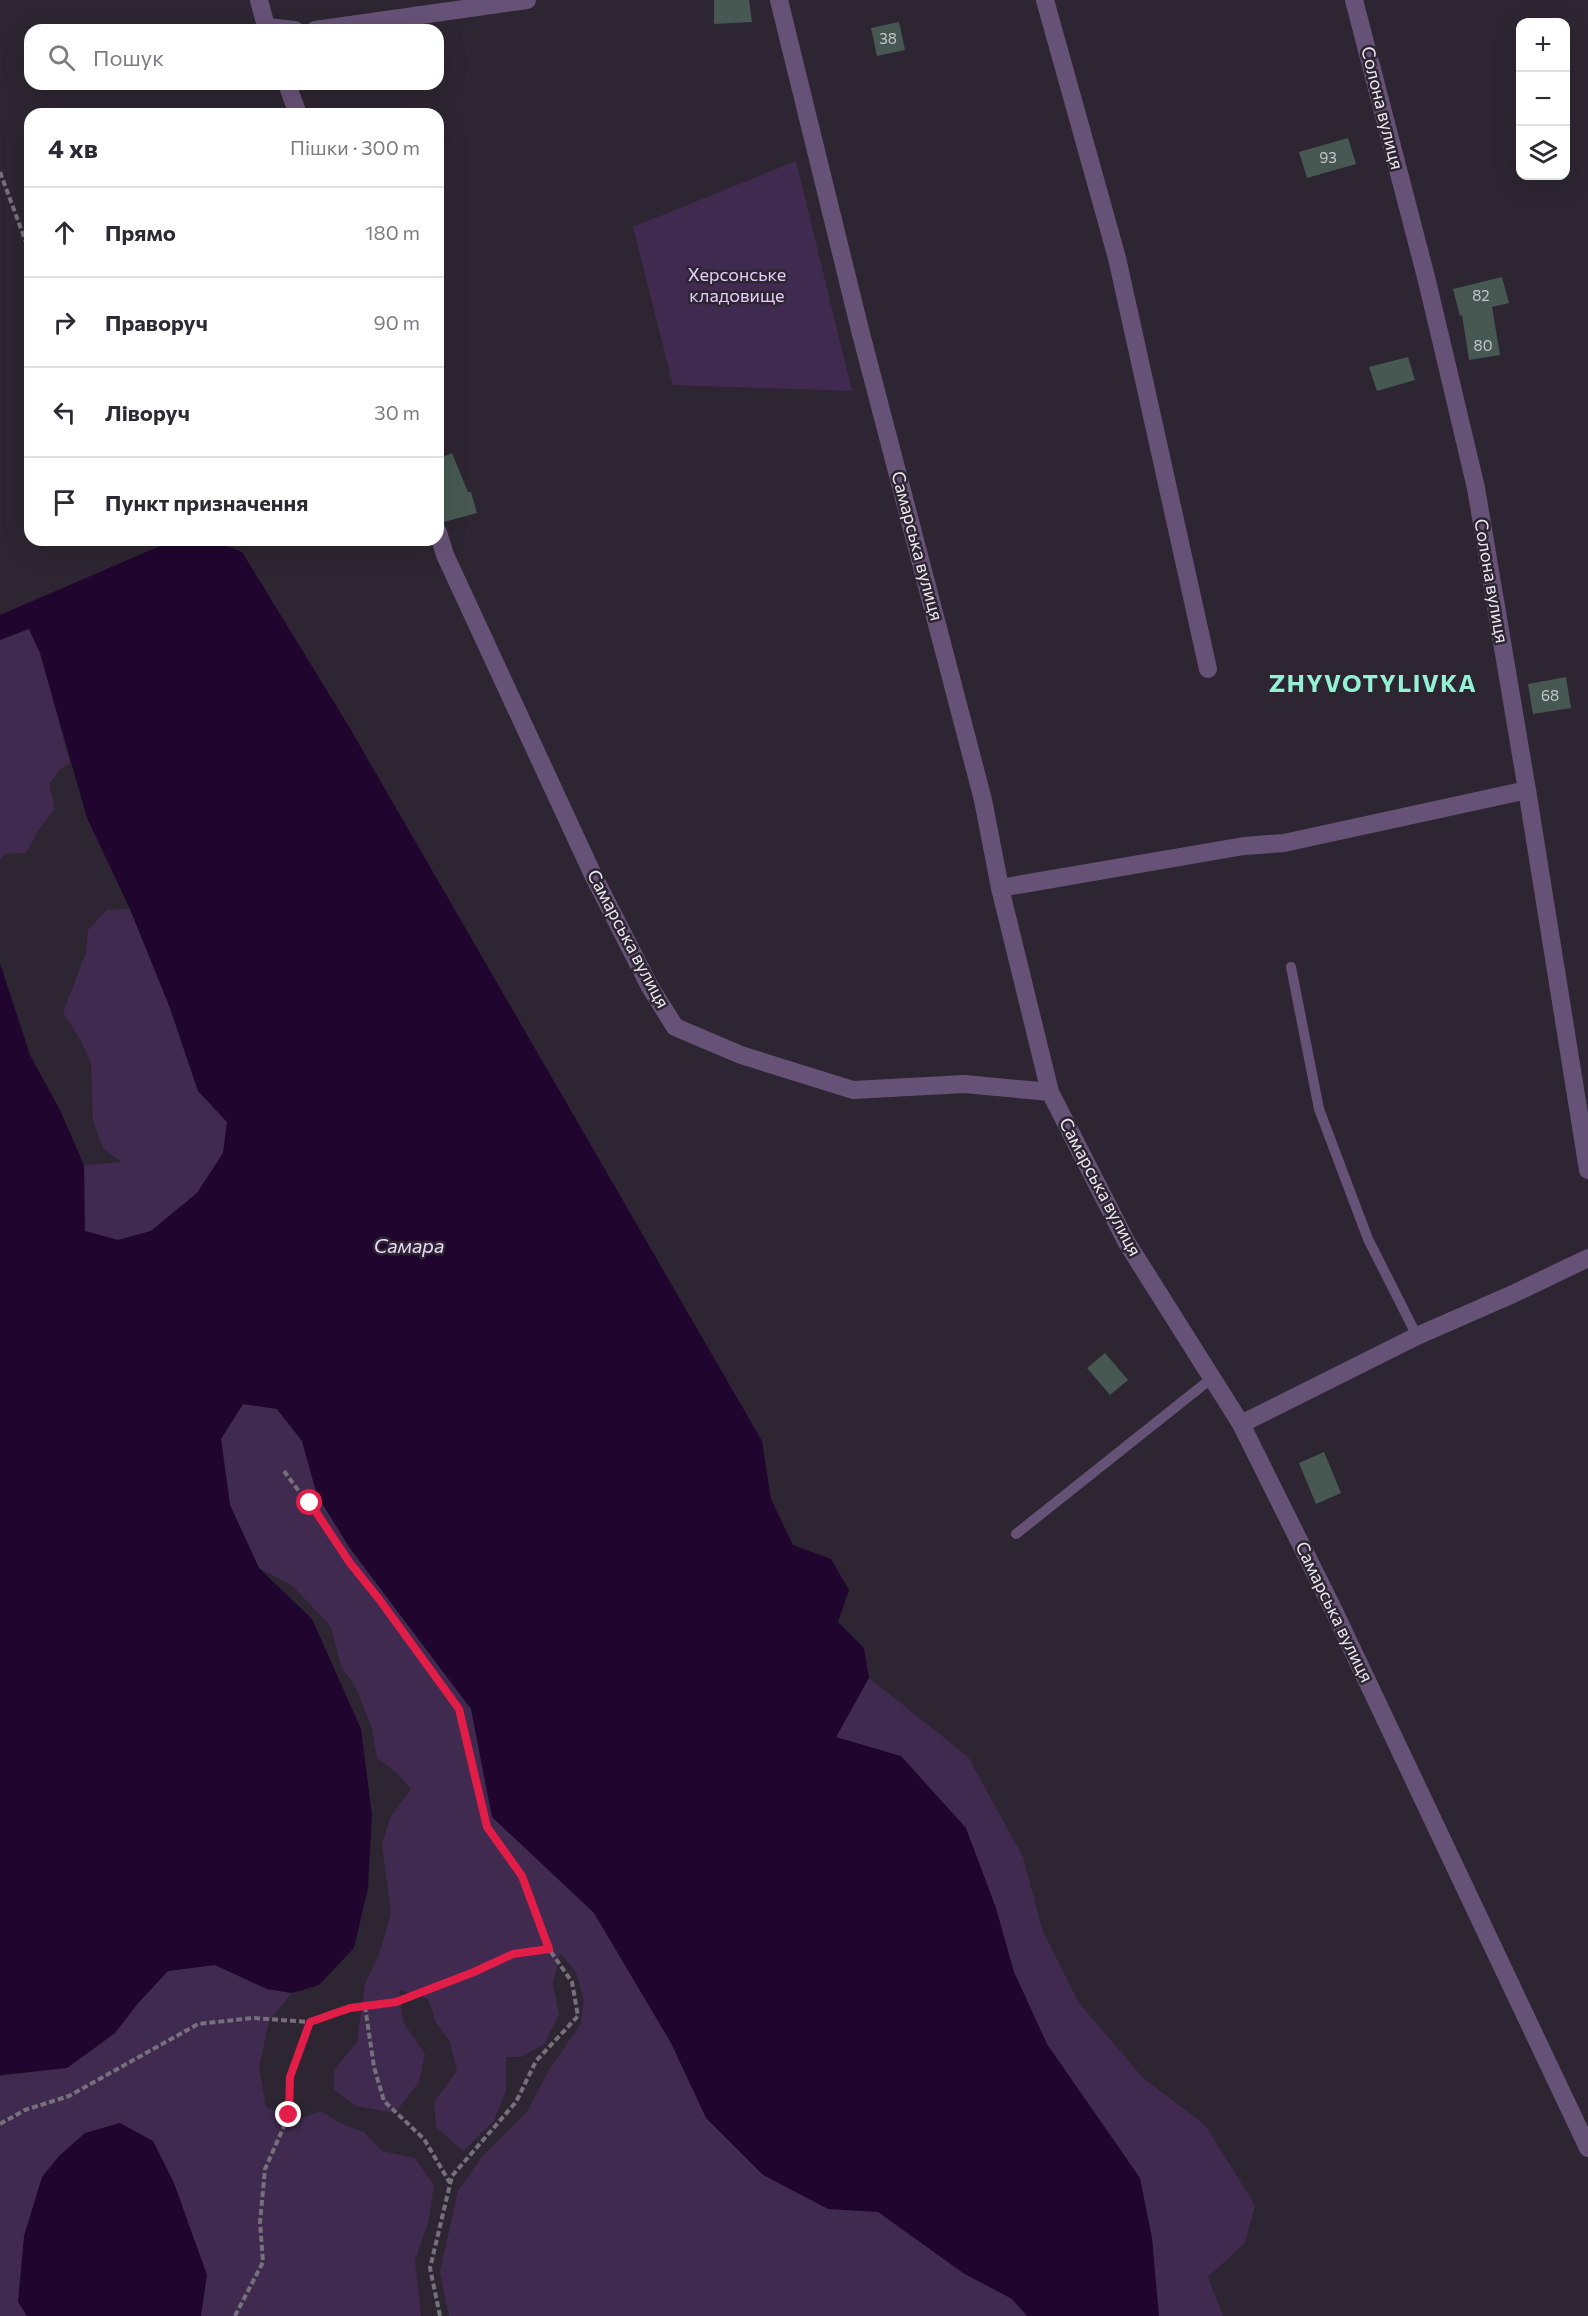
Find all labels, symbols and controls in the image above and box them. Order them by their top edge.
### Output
map controls [1516,18,1570,180]
button: + [1516,18,1570,72]
search box [24,24,444,90]
house number: 38 [879,29,897,47]
icon: search [45,41,78,74]
text: Пошук [93,44,164,71]
street label: Солона вулиця [1357,44,1409,172]
button: − [1516,72,1570,126]
button: layers [1516,126,1570,180]
text: 4 хв [48,132,98,163]
text: Пішки · 300 m [290,135,420,159]
house number: 93 [1319,148,1337,166]
icon: ahead [48,216,81,249]
text: Прямо [105,219,176,246]
text: 180 m [365,220,420,244]
park label: Херсонське кладовище [688,263,786,306]
house number: 82 [1472,286,1490,304]
icon: right [48,306,81,339]
text: Праворуч [105,309,208,336]
text: 90 m [374,310,420,334]
house number: 80 [1474,336,1492,354]
icon: left [48,396,81,429]
text: Ліворуч [105,399,190,426]
text: 30 m [374,400,420,424]
street label: Самарська вулиця [887,469,948,623]
icon: arrive [48,486,81,519]
text: Пункт призначення [105,489,308,516]
street label: Солона вулиця [1470,517,1514,645]
district label: ZHYVOTYLIVKA [1269,668,1477,697]
house number: 68 [1541,686,1559,704]
street label: Самарська вулиця [583,865,675,1012]
street label: Самарська вулиця [1055,1113,1147,1260]
water label: Самара [374,1233,444,1257]
route start [296,1489,322,1515]
street label: Самарська вулиця [1291,1538,1378,1685]
route end [275,2101,301,2127]

